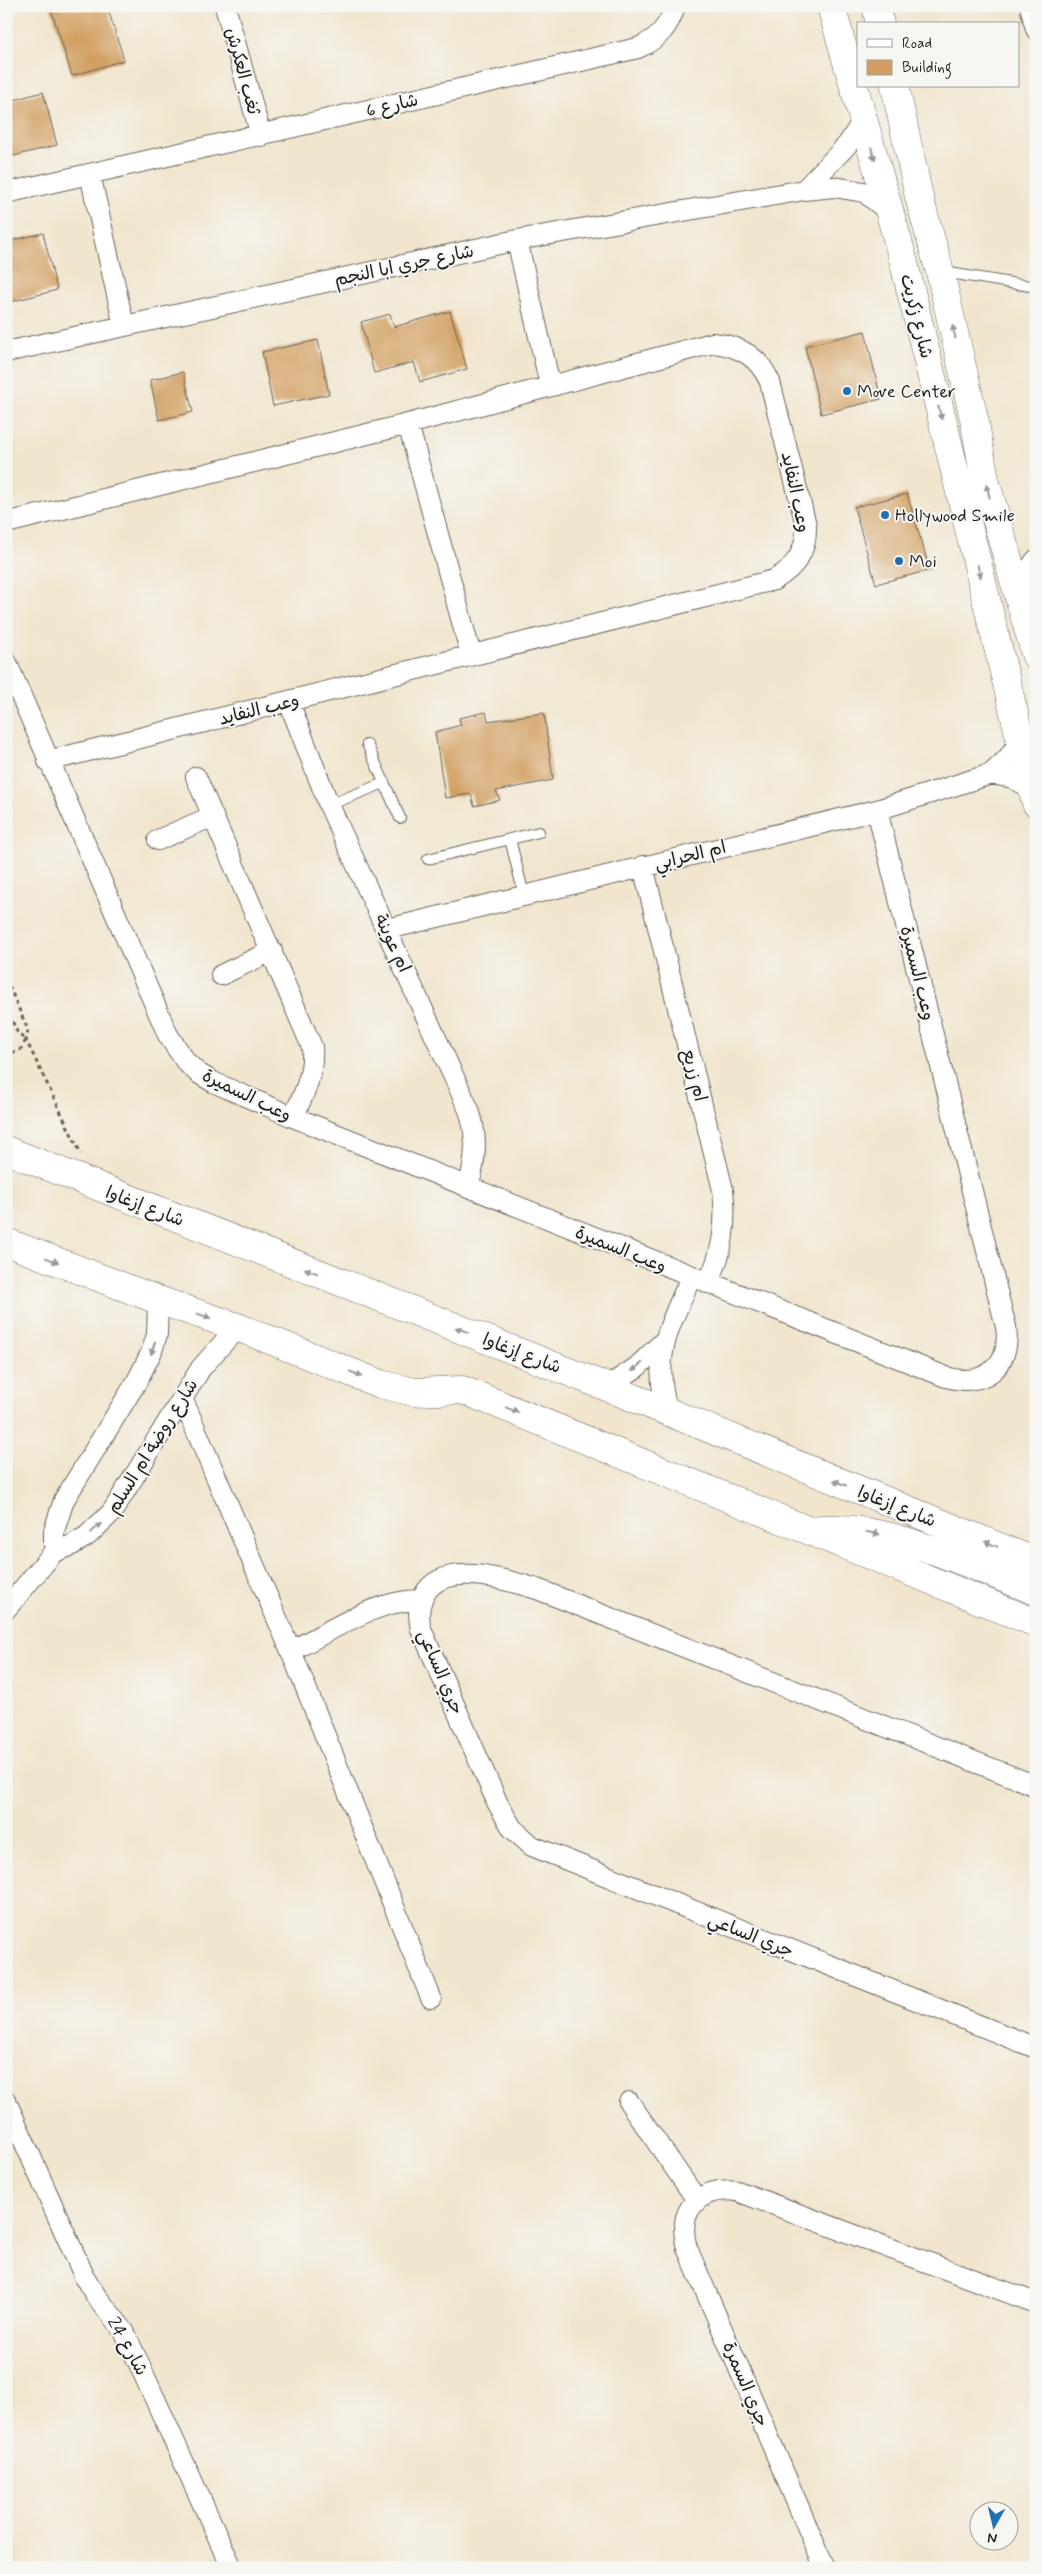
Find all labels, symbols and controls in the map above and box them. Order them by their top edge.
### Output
legend [857,22,1020,88]
street label: ثغب العكرش [219,25,265,118]
text: Road [902,34,932,54]
text: Building [902,58,952,79]
street label: شارع 6 [364,88,421,124]
one-way arrow [869,147,877,162]
street label: شارع جري ابا النجم [332,239,476,293]
street label: شارع زكريت [894,272,938,361]
one-way arrow [950,325,958,340]
place label: Move Center [857,380,956,404]
marker: Move Center [841,385,853,397]
one-way arrow [936,405,944,420]
street label: وعب النفايد [775,450,815,535]
one-way arrow [984,484,992,499]
place label: Hollywood Smile [895,504,1015,528]
marker: Hollywood Smile [879,509,891,521]
place label: Moi [909,550,937,574]
marker: Moi [893,555,905,567]
one-way arrow [975,563,983,578]
street label: وعب النفايد [217,688,302,732]
street label: ام الحرابي [652,835,729,879]
street label: ام عوينة [367,910,416,977]
street label: وعب السميرة [894,924,940,1023]
street label: ام زريع [675,1046,712,1104]
street label: وعب السميرة [198,1064,295,1128]
street label: شارع إزغاوا [102,1181,187,1233]
street label: وعب السميرة [571,1221,670,1279]
one-way arrow [45,1256,60,1264]
one-way arrow [303,1267,318,1275]
one-way arrow [197,1312,212,1320]
one-way arrow [454,1326,469,1334]
street label: شارع إزغاوا [479,1328,564,1380]
one-way arrow [148,1341,156,1356]
one-way arrow [631,1361,644,1372]
one-way arrow [349,1371,363,1379]
street label: شارع روضة ام السلم [102,1375,205,1519]
one-way arrow [504,1407,519,1414]
one-way arrow [833,1478,847,1486]
street label: شارع إزغاوا [854,1480,939,1533]
one-way arrow [90,1523,102,1534]
one-way arrow [866,1529,882,1537]
one-way arrow [983,1540,998,1547]
street label: جري الساعي [409,1626,469,1720]
street label: جري الساعي [703,1908,797,1967]
street label: شارع 24 [101,2313,153,2380]
street label: جري السمرة [716,2338,774,2431]
north arrow [970,2502,1020,2552]
text: N [986,2528,998,2547]

